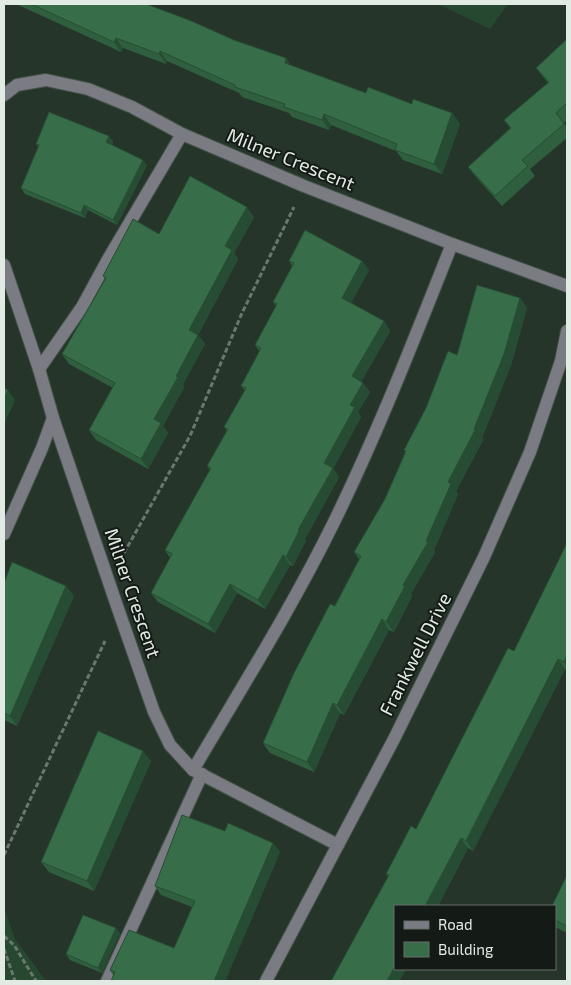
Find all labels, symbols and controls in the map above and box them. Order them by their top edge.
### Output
street label: Milner Crescent [224,123,358,195]
street label: Milner Crescent [101,525,166,661]
street label: Frankwell Drive [374,589,455,719]
legend [394,905,556,970]
text: Road [438,915,473,933]
text: Building [438,940,494,958]

